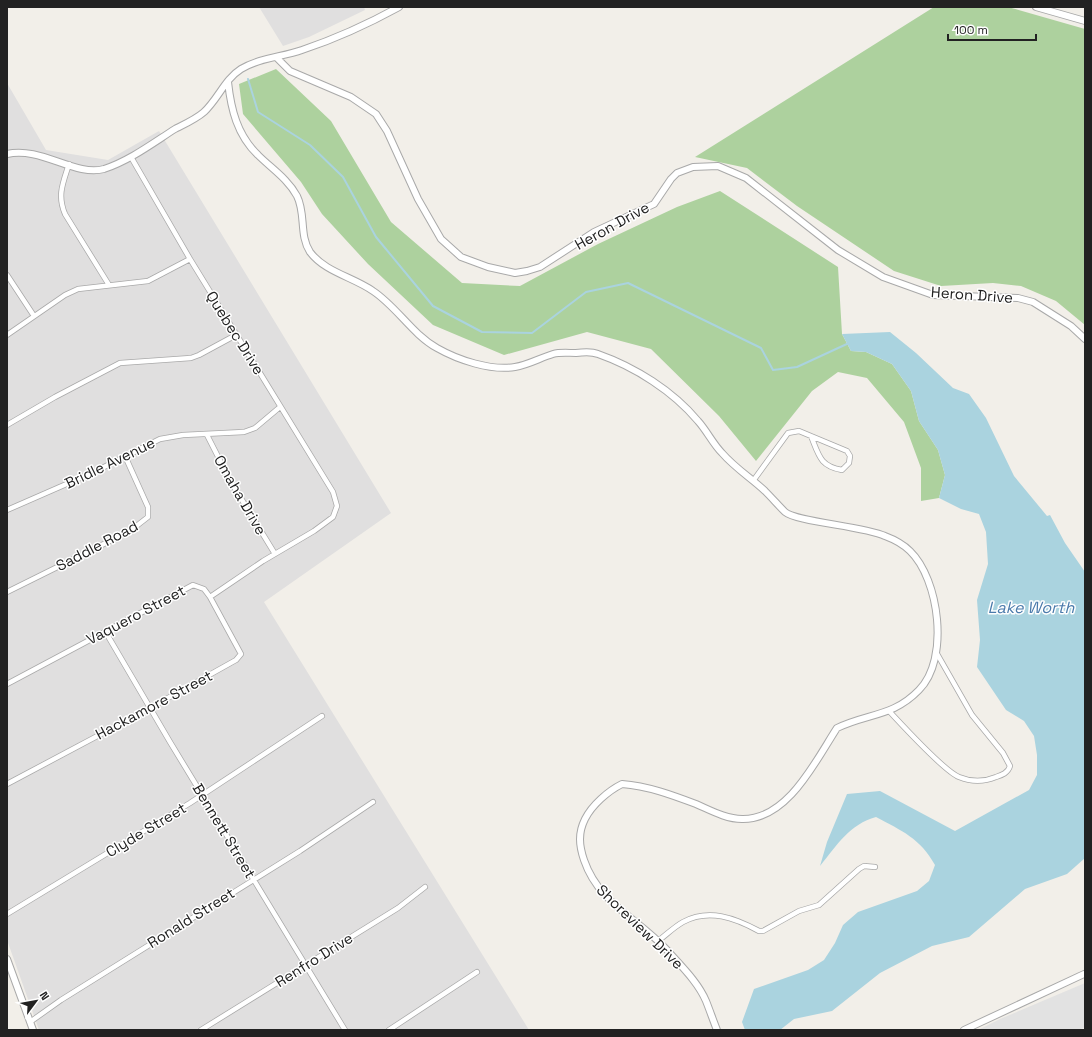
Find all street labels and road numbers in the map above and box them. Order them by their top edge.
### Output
street label: Heron Drive [571,197,652,254]
street label: Heron Drive [930,282,1014,307]
street label: Quebec Drive [202,287,269,378]
street label: Bridle Avenue [62,432,158,493]
street label: Omaha Drive [210,451,271,538]
street label: Saddle Road [52,516,141,575]
street label: Vaquero Street [83,580,189,649]
street label: Hackamore Street [92,666,216,743]
street label: Bennett Street [189,780,260,882]
street label: Clyde Street [102,798,190,861]
street label: Shoreview Drive [593,880,688,973]
street label: Ronald Street [143,883,238,952]
street label: Renfro Drive [271,928,356,991]

